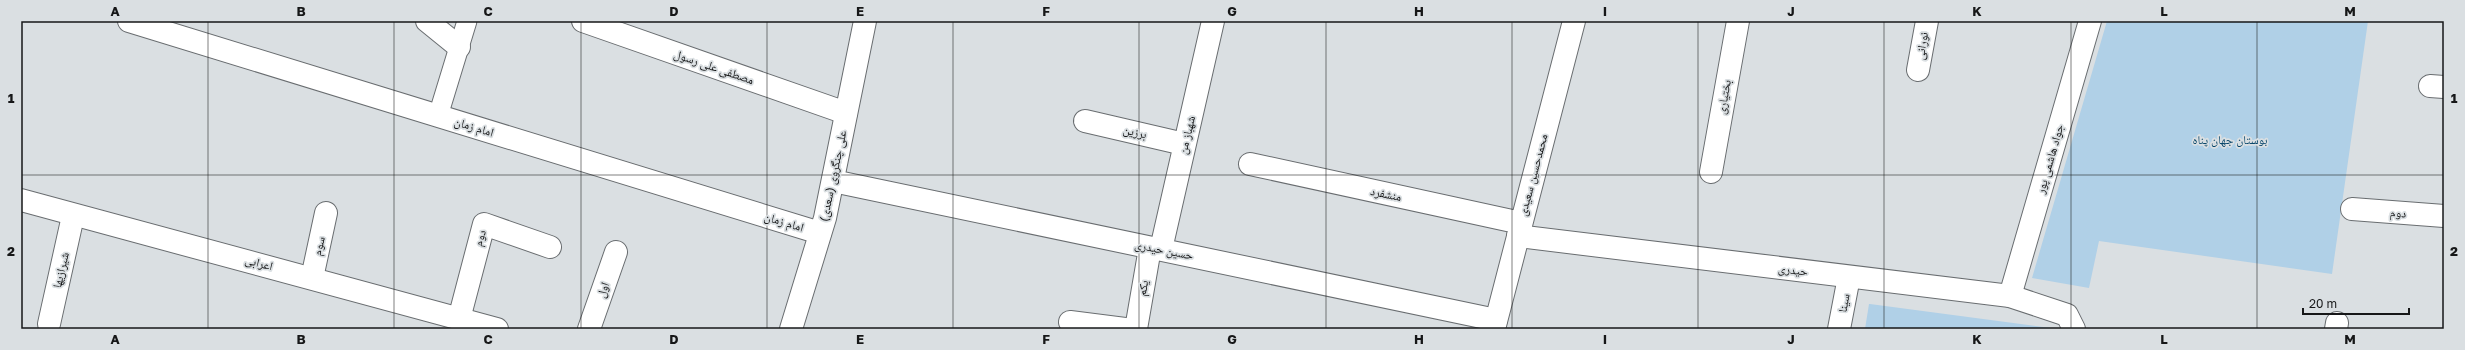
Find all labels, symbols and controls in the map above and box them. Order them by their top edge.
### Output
text: A [110,3,120,19]
text: B [296,3,306,19]
text: C [483,3,493,19]
text: D [669,3,679,19]
text: E [856,3,864,19]
text: F [1042,3,1050,19]
text: G [1227,3,1237,19]
text: H [1414,3,1424,19]
text: I [1603,3,1607,19]
text: J [1787,3,1795,19]
text: K [1972,3,1982,19]
text: L [2160,3,2168,19]
text: M [2344,3,2356,19]
street label: نورانی [1912,31,1931,61]
street label: مصطفی علی رسول [672,46,756,87]
street label: بختیاری [1713,78,1734,116]
text: 1 [8,90,15,106]
text: 1 [2451,90,2458,106]
street label: امام زمان [452,113,496,141]
street label: شهباز من [1175,114,1199,156]
street label: برزین [1122,122,1148,142]
street label: جواد هاشمی پور [2032,122,2067,196]
street label: علی چنگروی (سعدی) [816,129,850,223]
street label: محمدحسین سعیدی [1514,132,1551,218]
park label: بوستان جهان پناه [2192,132,2268,147]
street label: منشفرد [1369,183,1403,204]
street label: دوم [2389,204,2407,222]
street label: امام زمان [762,208,806,236]
street label: دوم [470,228,490,248]
street label: سوم [309,235,329,257]
street label: حسین حیدری [1133,236,1195,263]
text: 2 [7,243,15,259]
text: 2 [2450,243,2458,259]
street label: شیرازیها [49,250,72,289]
street label: اعرابی [243,252,275,274]
street label: حیدری [1777,260,1809,279]
street label: یکم [1134,279,1152,297]
street label: اول [593,280,612,300]
scale bar [2303,290,2409,316]
street label: سینا [1834,292,1853,314]
text: 20 m [2309,296,2337,311]
text: A [110,331,120,347]
text: B [296,331,306,347]
text: C [483,331,493,347]
text: D [669,331,679,347]
text: E [856,331,864,347]
text: F [1042,331,1050,347]
text: G [1227,331,1237,347]
text: H [1414,331,1424,347]
text: I [1603,331,1607,347]
text: J [1787,331,1795,347]
text: K [1972,331,1982,347]
text: L [2160,331,2168,347]
text: M [2344,331,2356,347]

